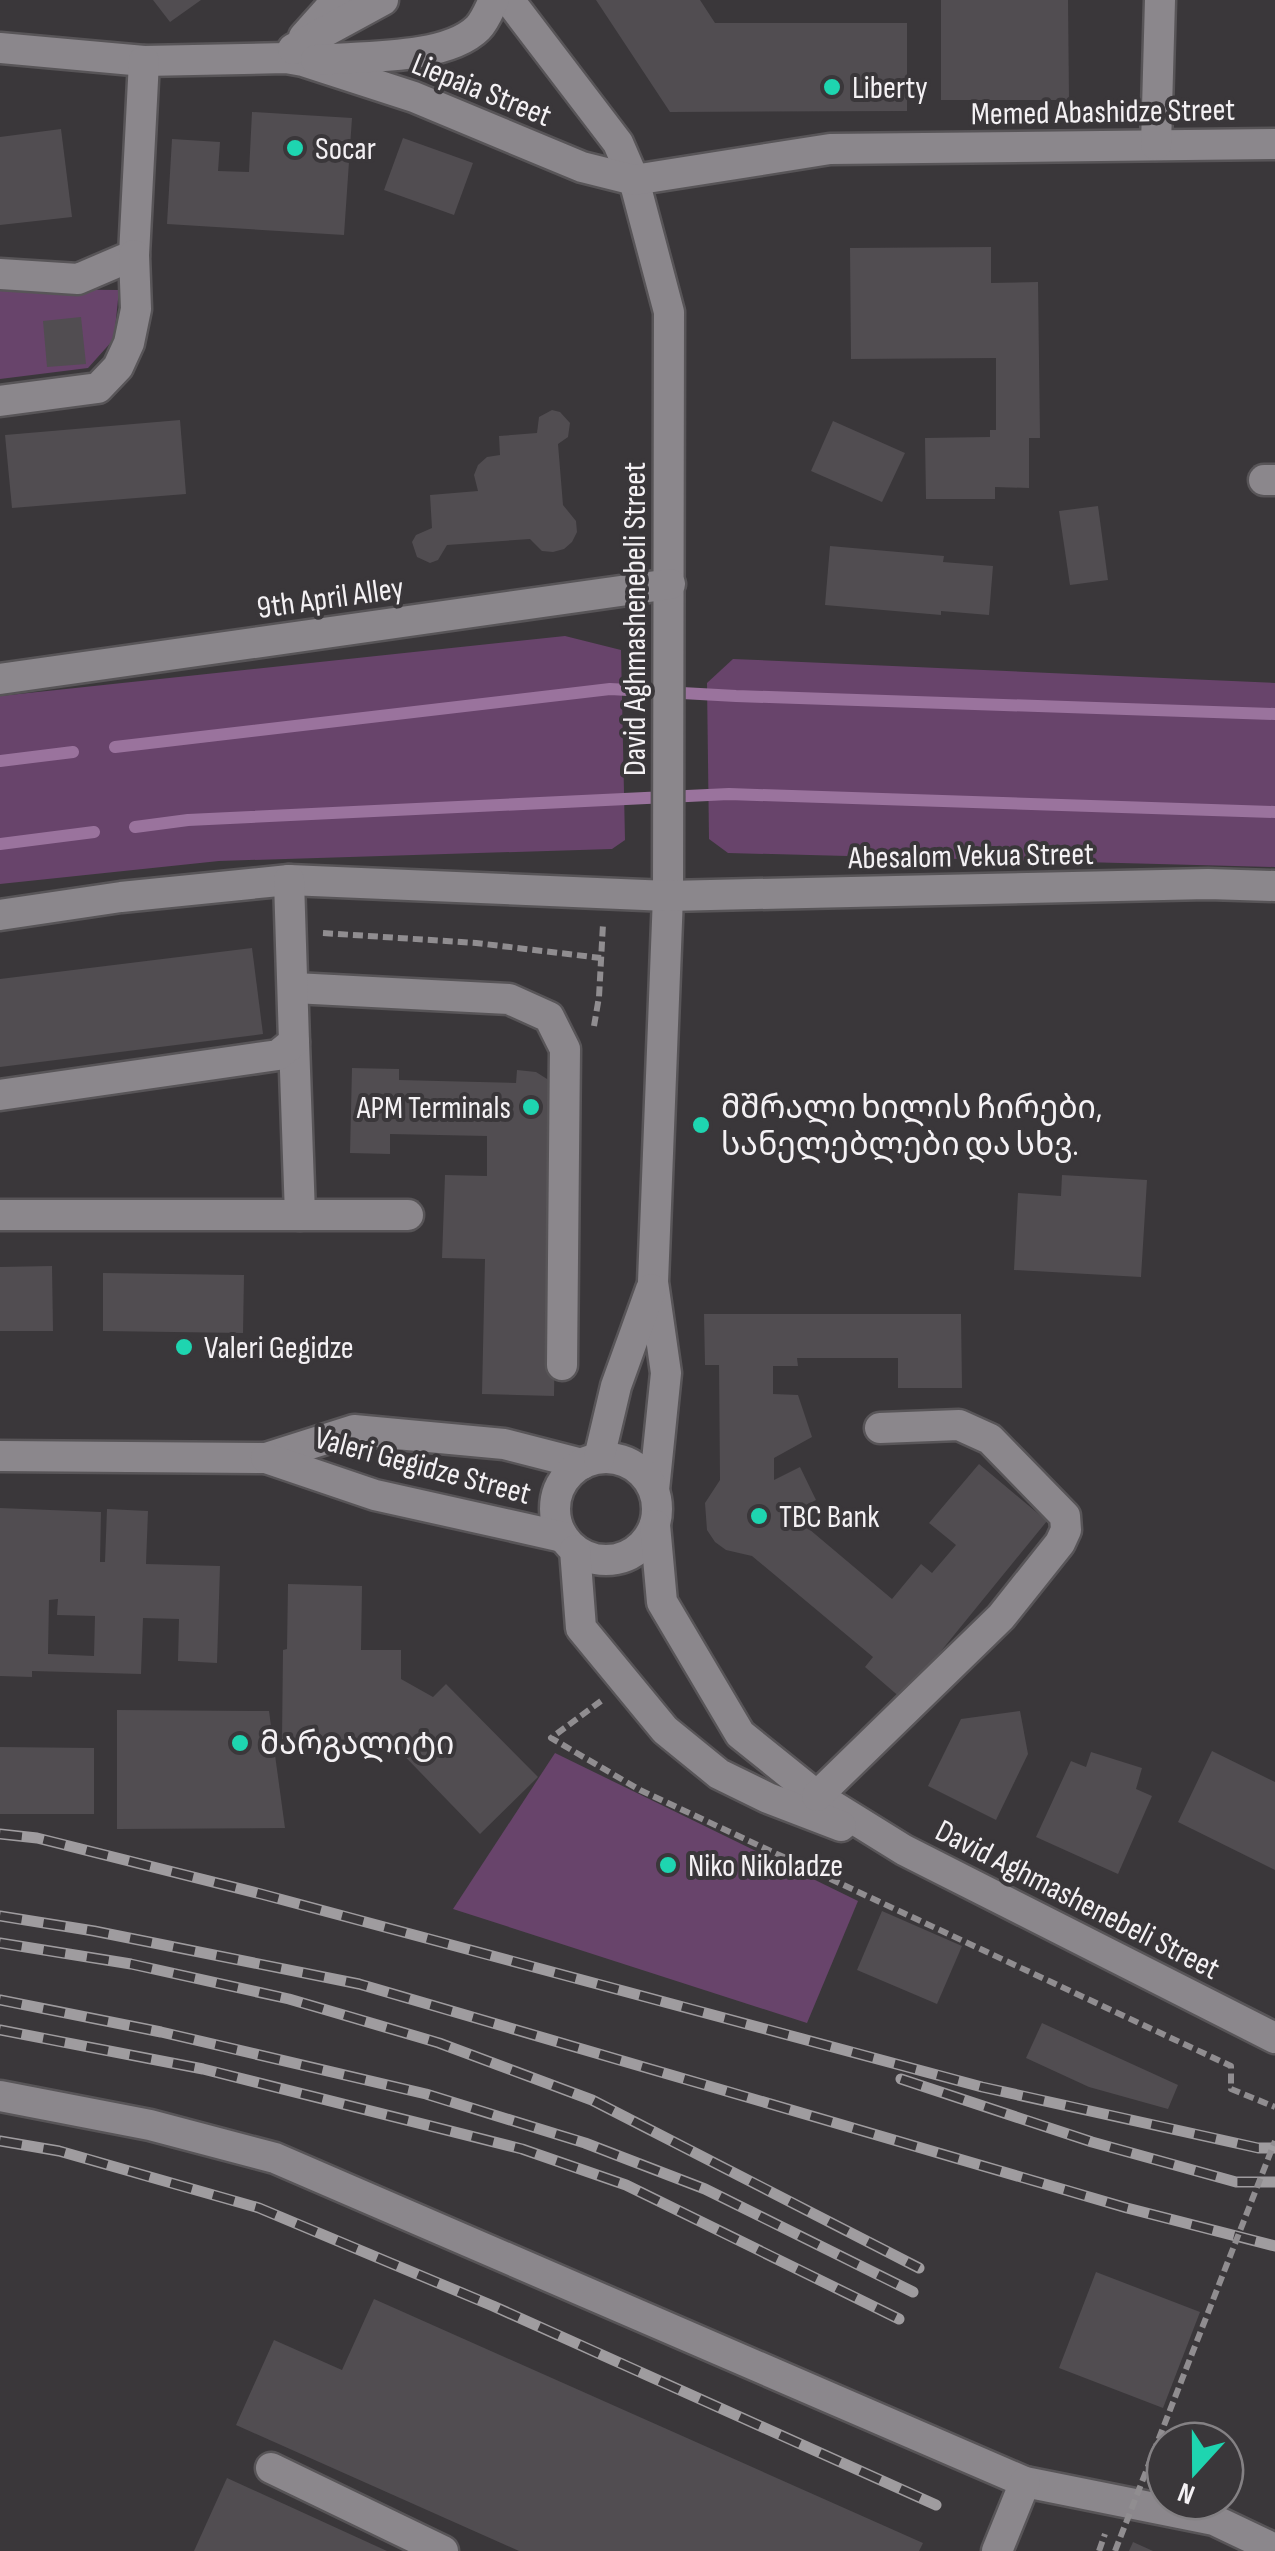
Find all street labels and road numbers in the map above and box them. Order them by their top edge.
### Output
street label: Liepaia Street [406,45,557,136]
street label: Memed Abashidze Street [971,91,1236,134]
street label: David Aghmashenebeli Street [616,462,655,776]
street label: 9th April Alley [254,569,406,628]
street label: Abesalom Vekua Street [847,835,1094,878]
street label: Valeri Gegidze Street [310,1419,535,1514]
street label: David Aghmashenebeli Street [929,1812,1226,1989]

